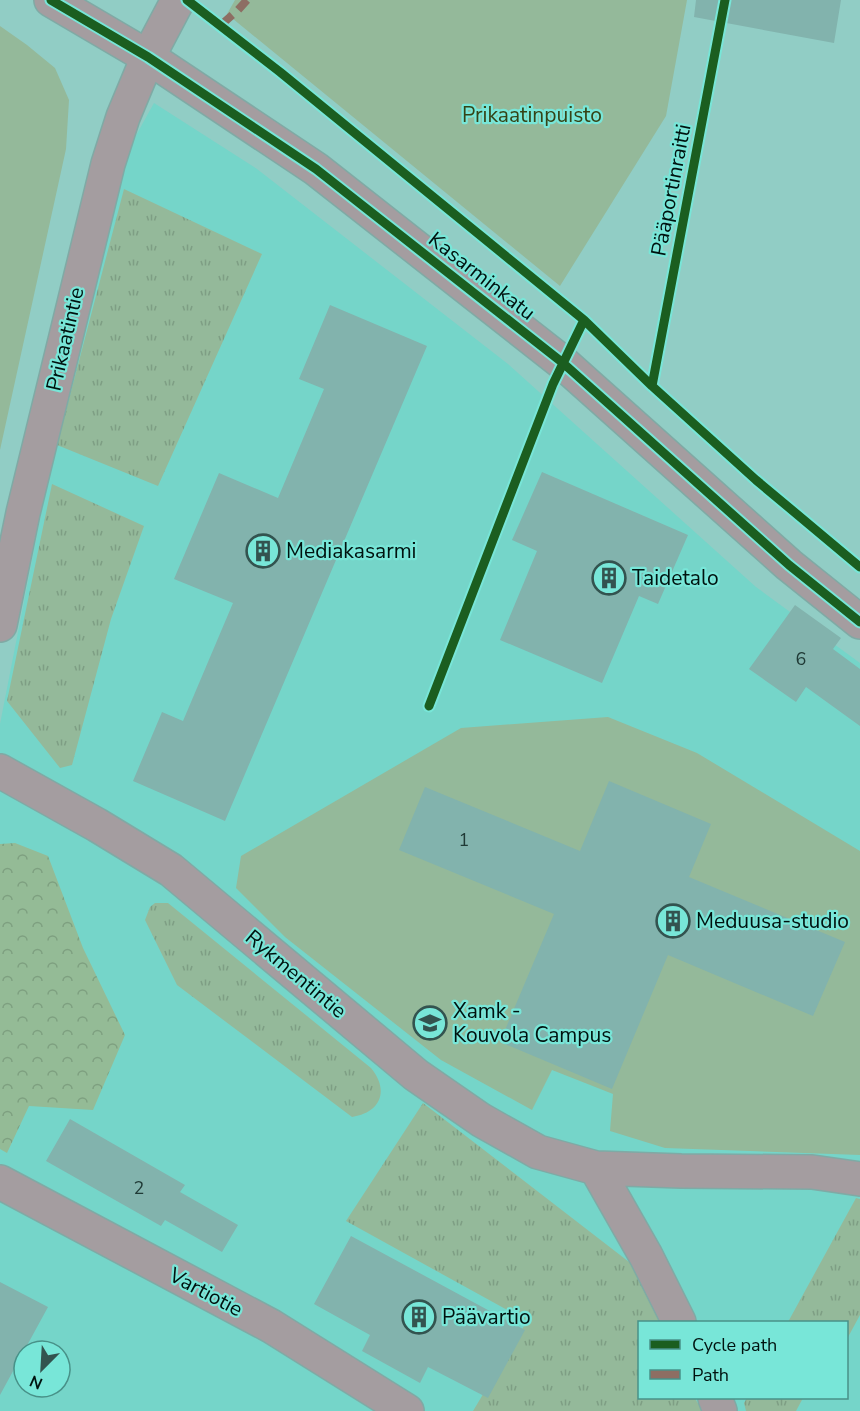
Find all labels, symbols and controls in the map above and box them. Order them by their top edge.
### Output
park label: Prikaatinpuisto [462,101,602,129]
street label: Pääportinraitti [644,122,698,258]
street label: Kasarminkatu [423,225,541,327]
street label: Prikaatintie [39,284,91,394]
building icon: Mediakasarmi [245,533,281,569]
place label: Mediakasarmi [286,537,417,565]
building icon: Taidetalo [591,560,627,596]
place label: Taidetalo [632,564,719,592]
house number: 6 [796,647,806,671]
house number: 1 [459,828,469,852]
building icon: Meduusa-studio [655,903,691,939]
place label: Meduusa-studio [696,907,849,935]
street label: Rykmentintie [240,923,352,1025]
place label: Xamk - Kouvola Campus [453,997,611,1049]
school or university icon: Xamk - Kouvola Campus [412,1005,448,1041]
house number: 2 [134,1176,144,1200]
street label: Vartiotie [163,1260,248,1323]
building icon: Päävartio [401,1299,437,1335]
place label: Päävartio [442,1303,531,1331]
legend [638,1321,848,1399]
text: Cycle path [692,1333,777,1357]
north arrow [12,1339,72,1399]
text: Path [692,1363,729,1387]
text: N [26,1369,46,1394]

